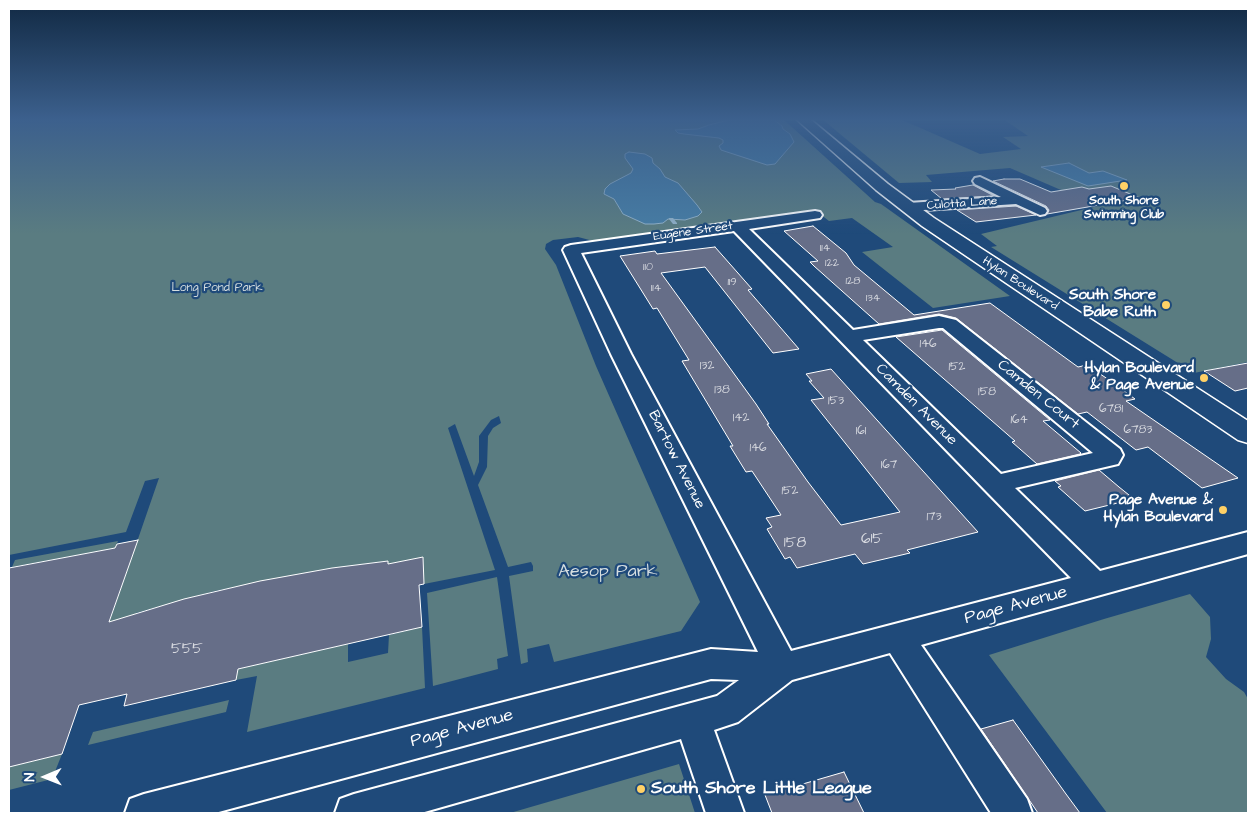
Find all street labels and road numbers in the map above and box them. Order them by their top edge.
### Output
street label: Culotta Lane [926,194,998,214]
street label: Eugene Street [652,219,734,245]
street label: Hylan Boulevard [979,254,1061,314]
street label: Camden Court [993,356,1083,434]
street label: Camden Avenue [871,360,961,450]
street label: Bartow Avenue [643,408,709,512]
street label: Page Avenue [962,582,1070,630]
street label: Page Avenue [408,705,516,753]

